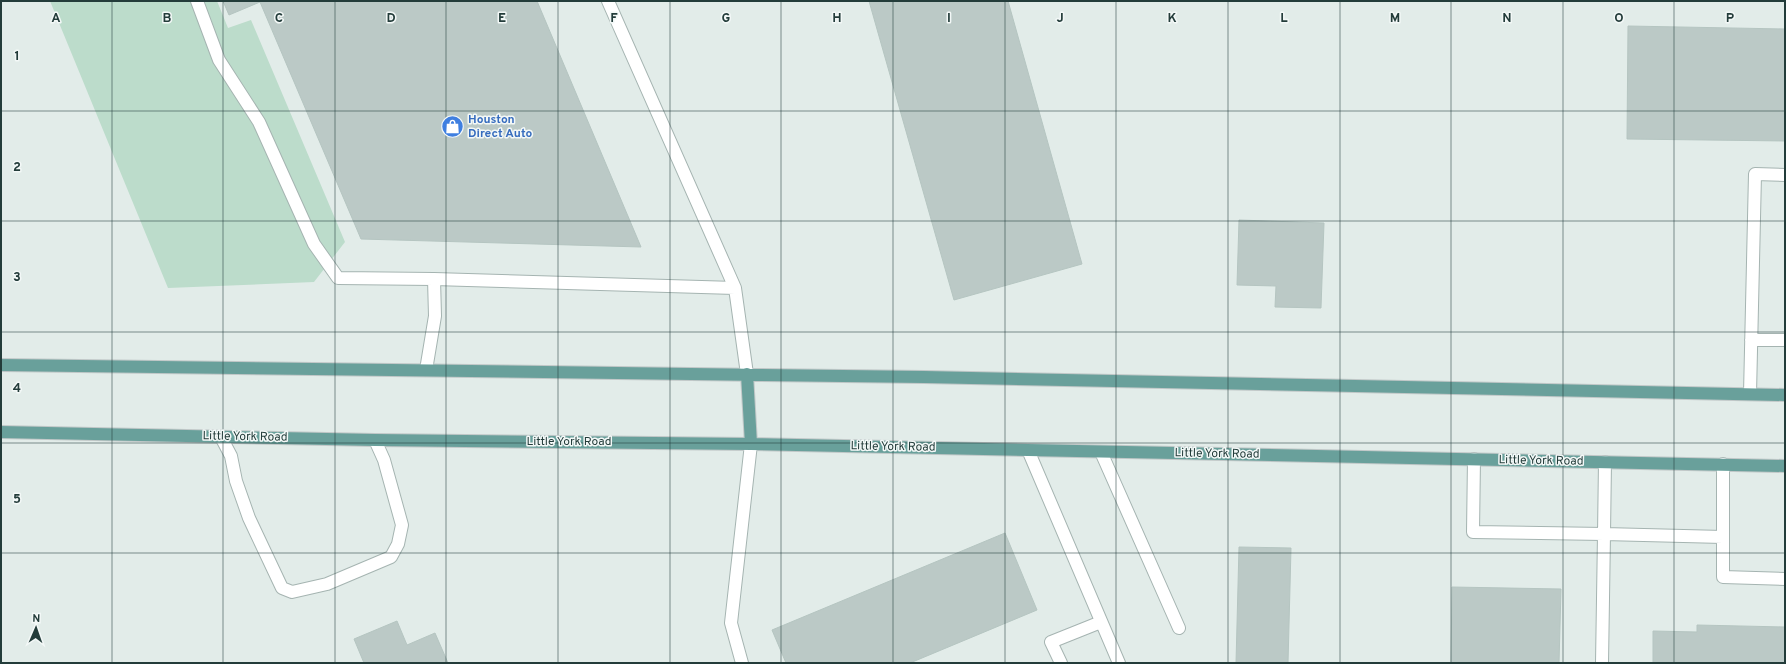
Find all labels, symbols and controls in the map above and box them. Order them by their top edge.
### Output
text: A [51,11,61,27]
text: B [163,11,172,27]
text: C [275,11,283,27]
text: D [386,11,396,27]
text: E [498,11,506,27]
text: F [610,11,618,27]
text: G [722,11,731,27]
text: H [832,11,842,27]
text: I [947,11,951,27]
text: J [1056,11,1064,27]
text: K [1167,11,1177,27]
text: L [1280,11,1288,27]
text: M [1390,11,1400,27]
text: N [1502,11,1512,27]
text: O [1614,11,1624,27]
text: P [1726,11,1735,27]
text: 1 [14,49,20,65]
place label: Houston Direct Auto [468,112,533,142]
shop icon: Houston Direct Auto [439,114,465,140]
text: 2 [13,160,21,176]
text: 3 [13,270,21,286]
text: 4 [13,381,21,397]
street label: Little York Road [202,428,288,446]
street label: Little York Road [526,434,612,450]
street label: Little York Road [850,438,936,456]
street label: Little York Road [1174,445,1260,463]
street label: Little York Road [1498,452,1584,470]
text: 5 [13,492,21,508]
north arrow [16,608,56,648]
text: N [32,612,41,626]

